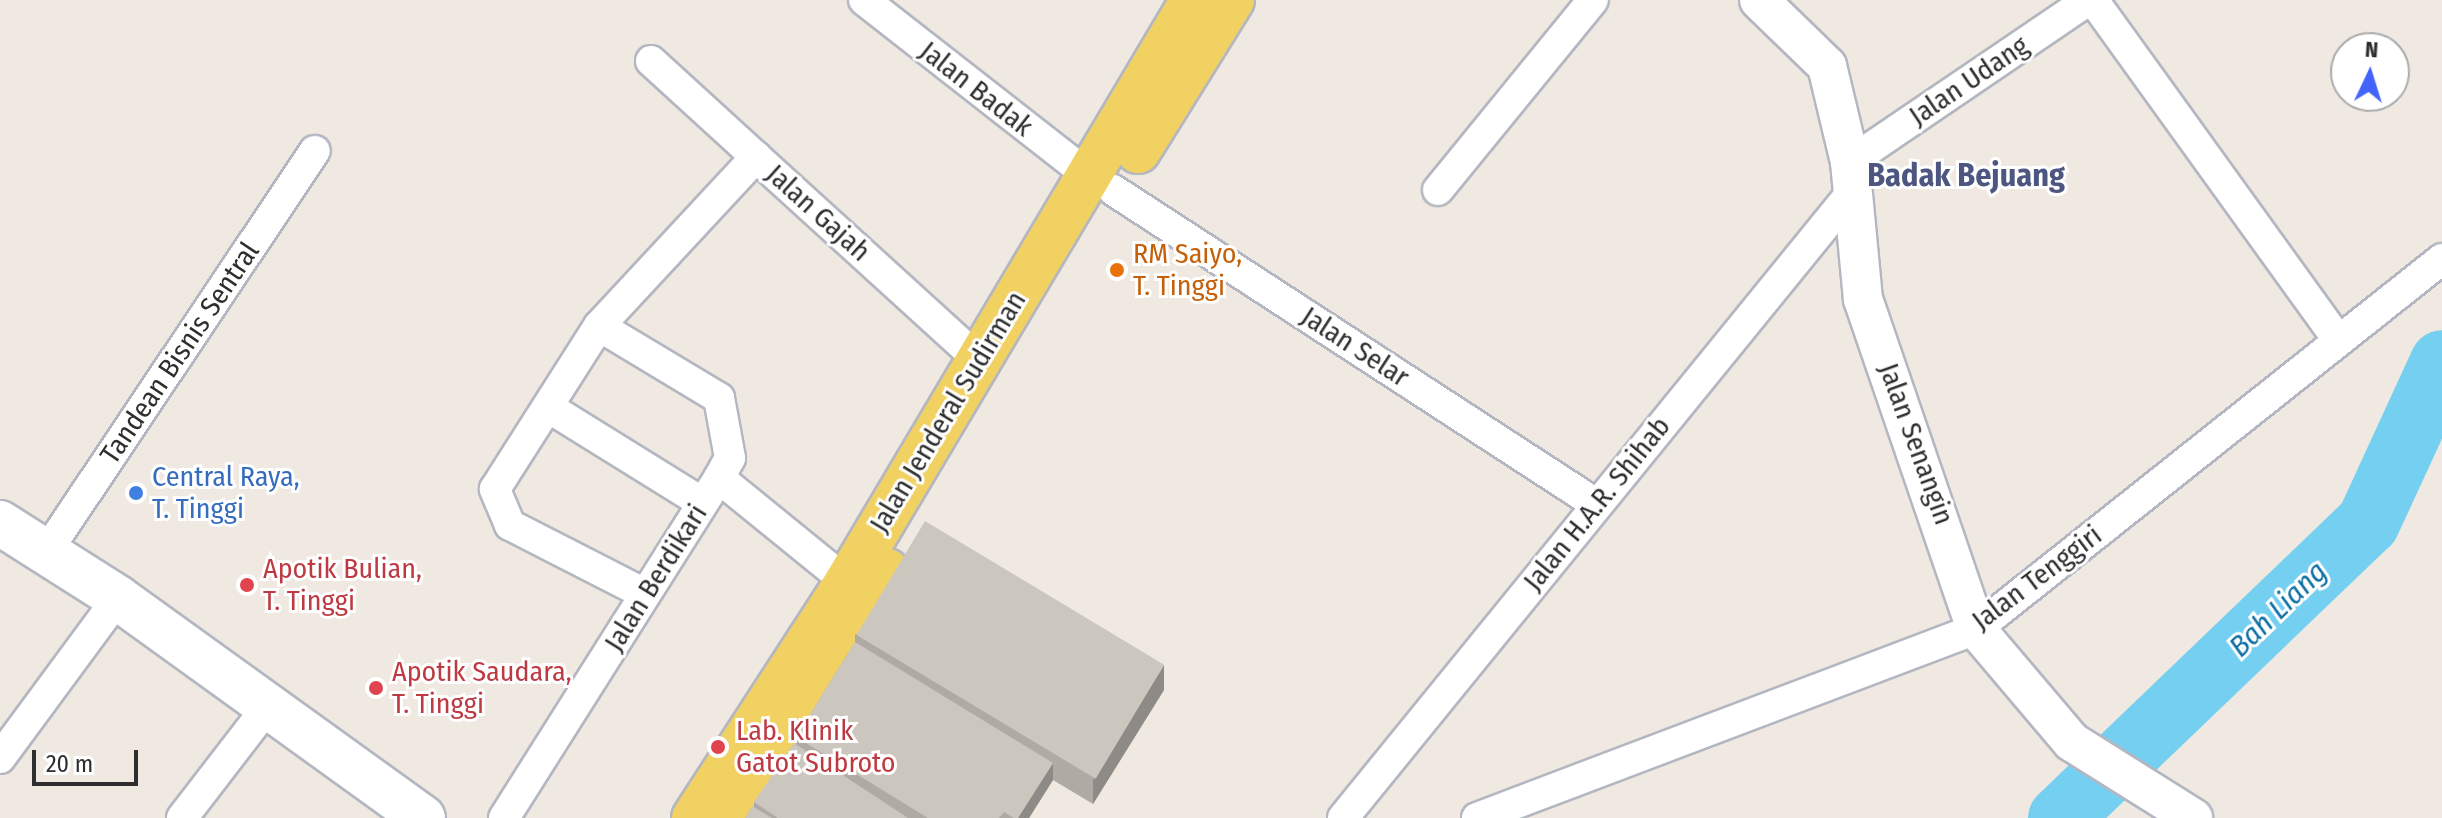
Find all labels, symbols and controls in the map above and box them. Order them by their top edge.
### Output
street label: Jalan Udang [1903,29,2035,133]
north arrow [2330,32,2410,112]
street label: Jalan Badak [913,34,1039,144]
text: N [2364,36,2379,63]
district label: Badak Bejuang [1867,156,2065,194]
street label: Jalan Gajah [759,158,877,268]
street label: Tandean Bisnis Sentral [93,236,267,470]
place label: RM Saiyo, T. Tinggi [1133,237,1242,303]
marker: RM Saiyo, T. Tinggi [1108,261,1126,279]
street label: Jalan Jenderal Sudirman [863,285,1033,539]
street label: Jalan Selar [1295,300,1415,394]
street label: Jalan Senangin [1871,359,1961,529]
street label: Jalan H.A.R. Shihab [1517,410,1677,598]
place label: Central Raya, T. Tinggi [152,460,300,526]
marker: Central Raya, T. Tinggi [127,484,145,502]
street label: Jalan Berdikari [598,498,714,658]
street label: Jalan Tenggiri [1966,518,2108,638]
place label: Apotik Bulian, T. Tinggi [263,552,422,618]
water label: Bah Liang [2222,554,2334,664]
marker: Apotik Bulian, T. Tinggi [238,576,256,594]
place label: Apotik Saudara, T. Tinggi [392,655,572,721]
marker: Apotik Saudara, T. Tinggi [367,679,385,697]
place label: Lab. Klinik Gatot Subroto [736,714,896,780]
scale bar [36,734,142,784]
marker: Lab. Klinik Gatot Subroto [707,736,729,758]
text: 20 m [46,750,93,778]

